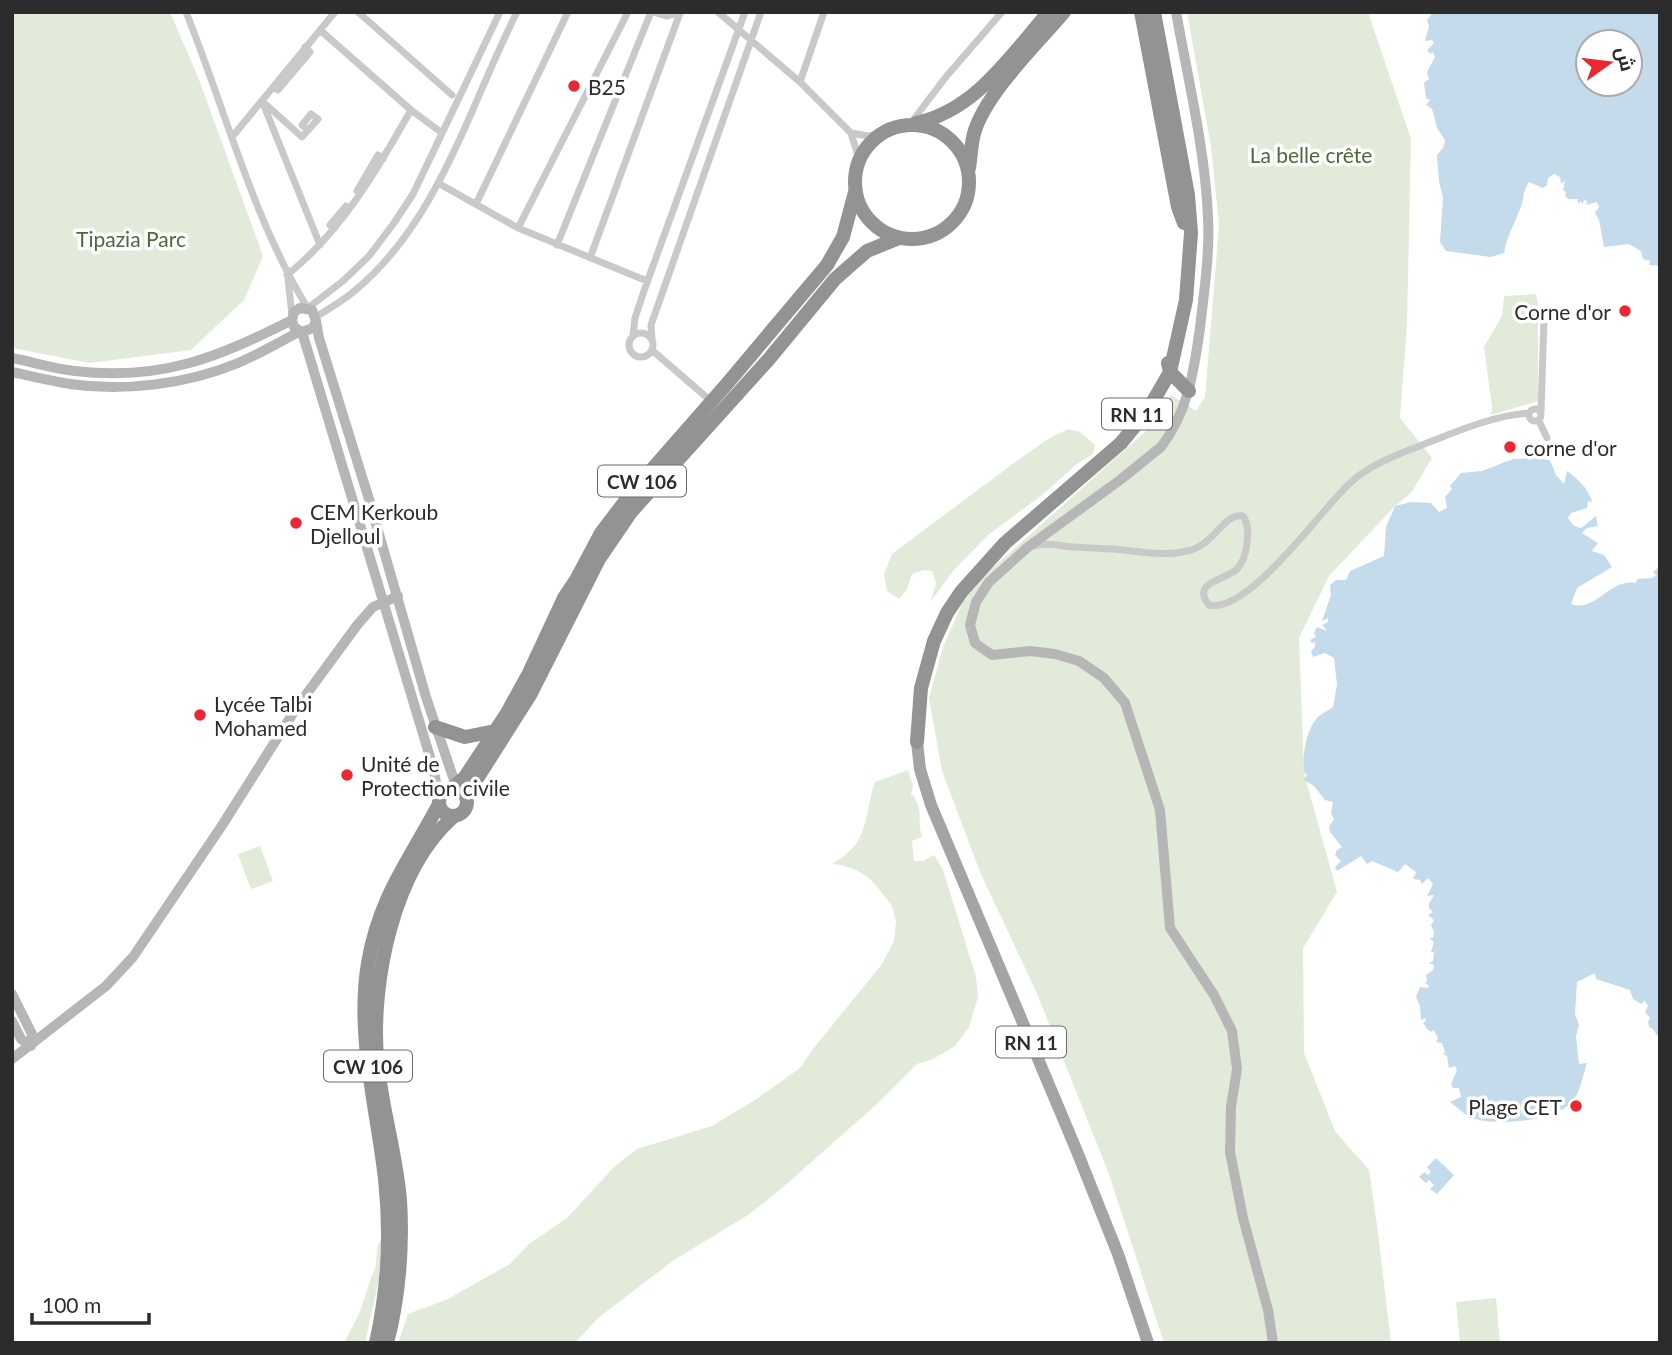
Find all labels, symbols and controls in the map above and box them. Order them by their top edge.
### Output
north arrow [1574,28,1644,98]
text: ش [1611,44,1640,74]
place label: B25 [588,74,626,99]
marker: B25 [566,78,582,94]
park label: La belle crête [1250,142,1372,167]
park label: Tipazia Parc [76,226,186,251]
place label: Corne d'or [1514,299,1611,324]
marker: Corne d'or [1617,303,1633,319]
road number: RN 11 [1102,398,1172,430]
place label: corne d'or [1524,435,1617,460]
marker: corne d'or [1502,439,1518,455]
road number: CW 106 [598,466,686,496]
place label: CEM Kerkoub Djelloul [310,499,438,548]
marker: CEM Kerkoub Djelloul [288,515,304,531]
place label: Lycée Talbi Mohamed [214,691,312,740]
marker: Lycée Talbi Mohamed [192,707,208,723]
place label: Unité de Protection civile [361,751,510,800]
marker: Unité de Protection civile [339,767,355,783]
road number: RN 11 [996,1026,1066,1058]
road number: CW 106 [324,1050,412,1082]
place label: Plage CET [1468,1094,1563,1119]
marker: Plage CET [1568,1098,1584,1114]
scale bar [32,1282,149,1326]
text: 100 m [42,1292,101,1317]

